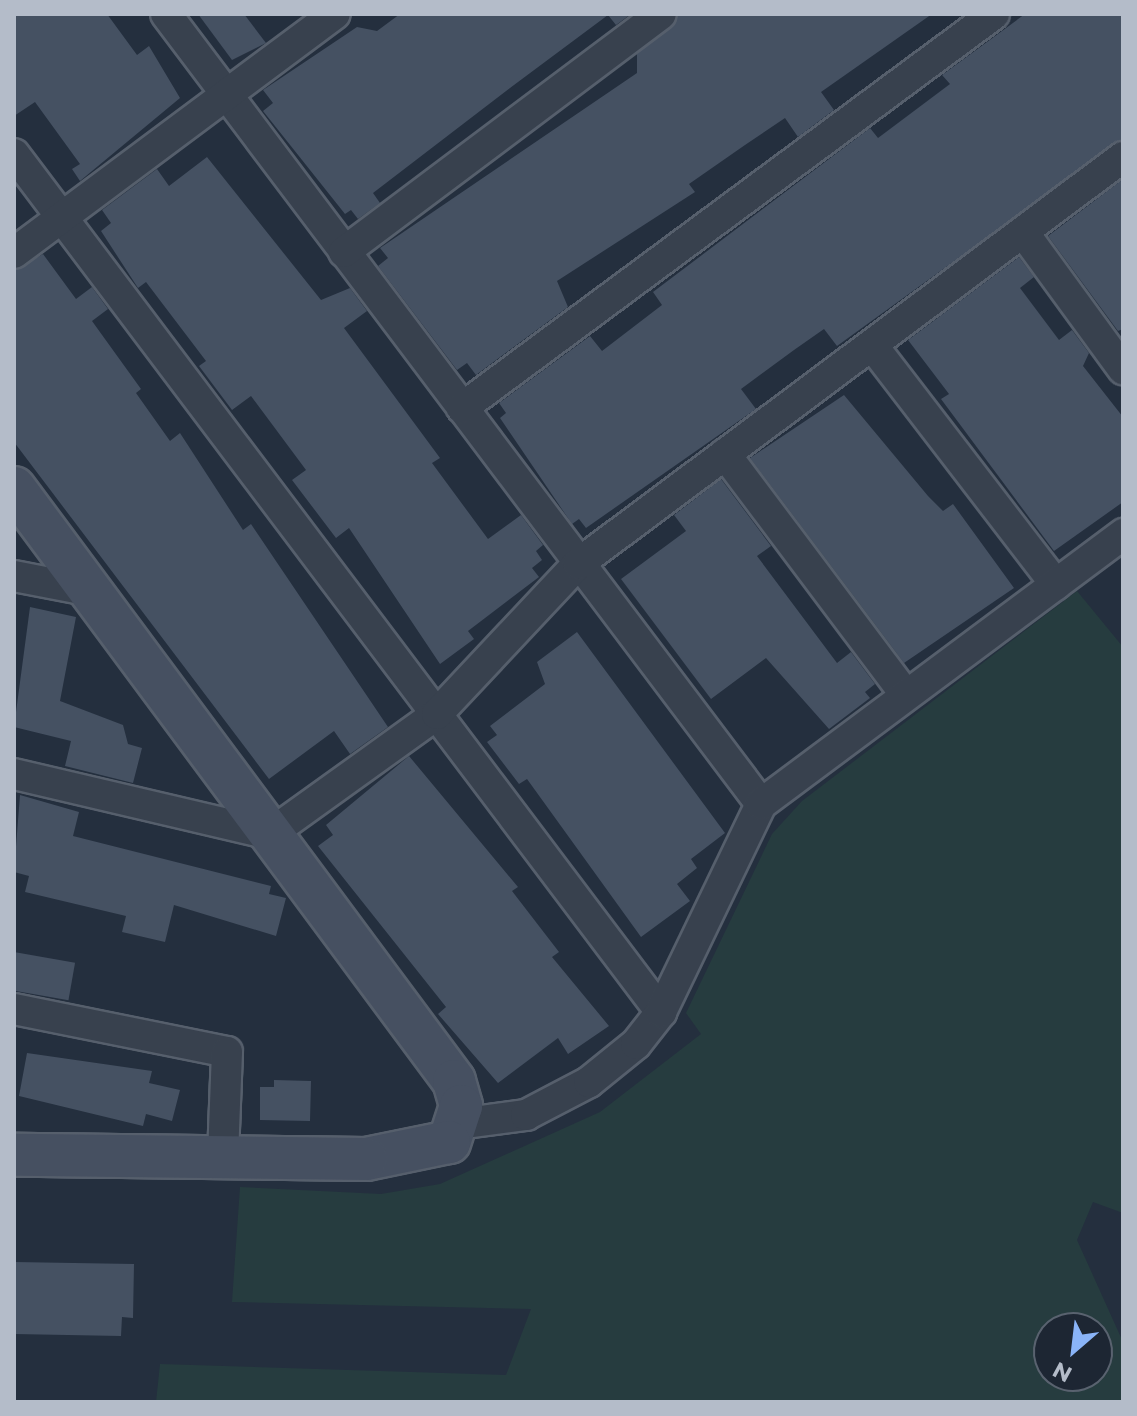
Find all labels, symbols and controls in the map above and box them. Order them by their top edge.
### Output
north arrow [1033,1312,1113,1392]
text: N [1048,1356,1077,1388]

